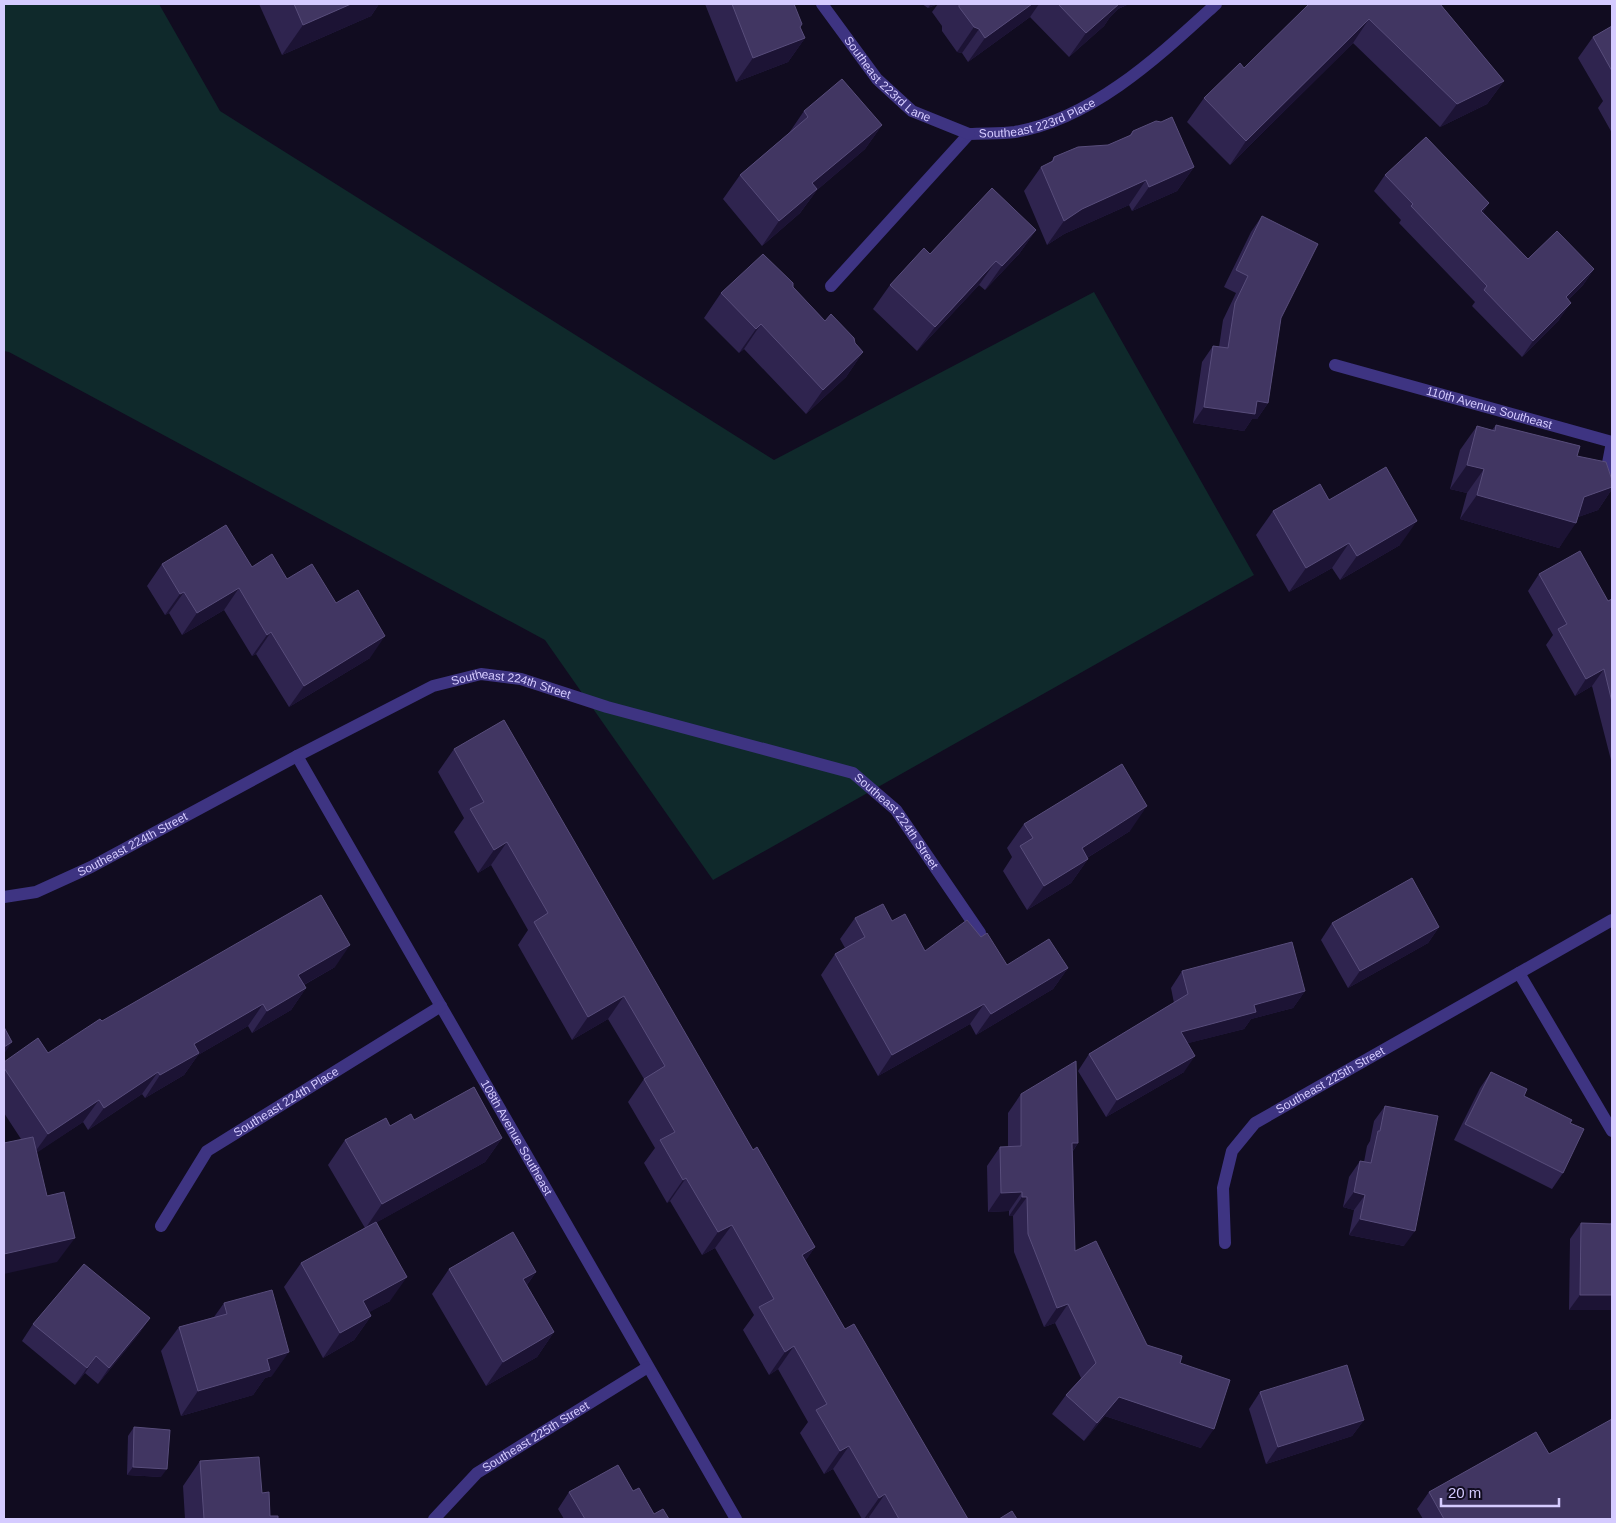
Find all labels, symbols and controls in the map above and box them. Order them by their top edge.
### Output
street label: Southeast 223rd Lane [841,34,933,125]
street label: Southeast 223rd Place [979,95,1098,141]
street label: 110th Avenue Southeast [1425,384,1554,432]
street label: Southeast 224th Street [449,667,573,702]
street label: Southeast 224th Street [851,770,942,872]
street label: Southeast 224th Street [75,809,191,879]
street label: Southeast 225th Street [1273,1043,1388,1117]
street label: Southeast 224th Place [231,1064,341,1140]
street label: 108th Avenue Southeast [478,1077,555,1198]
street label: Southeast 225th Street [480,1398,592,1475]
scale bar [1441,1476,1558,1508]
text: 20 m [1448,1484,1481,1501]

